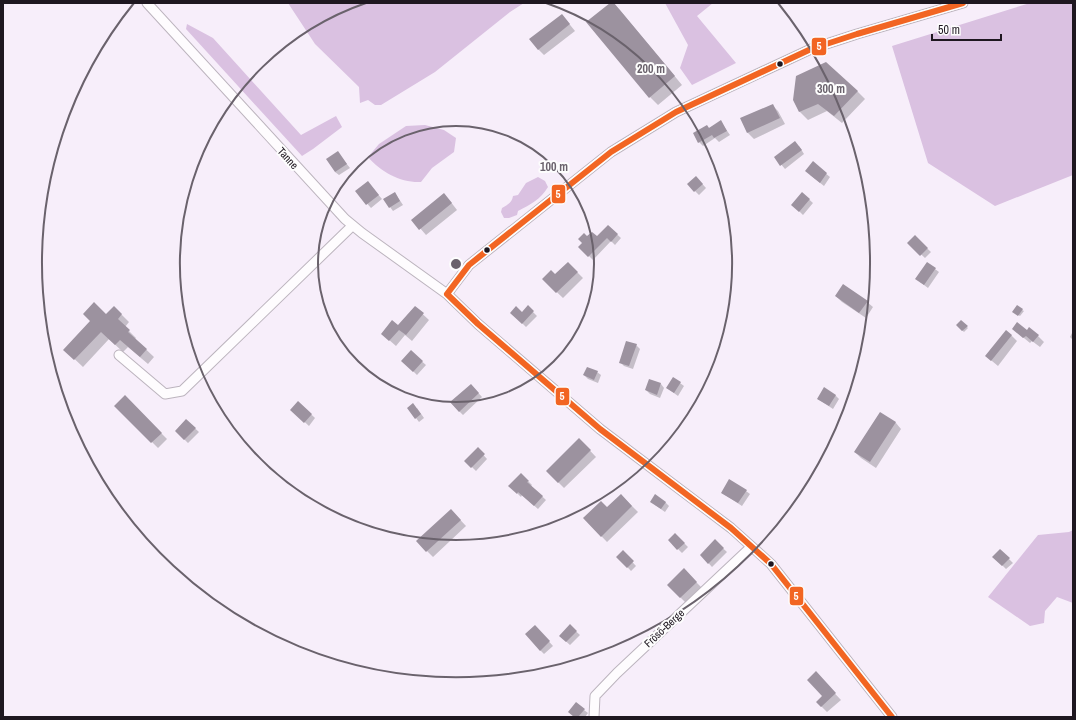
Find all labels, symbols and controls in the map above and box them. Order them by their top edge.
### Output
scale bar [932,16,1001,42]
text: 50 m [938,22,960,38]
line badge: 5 [811,37,827,56]
text: 5 [816,39,822,53]
unlabelled marker [775,59,785,69]
text: 200 m [637,61,665,77]
text: 300 m [817,81,845,97]
street label: Tanne [275,144,301,172]
text: 100 m [540,159,568,175]
line badge: 5 [551,184,566,204]
text: 5 [555,187,561,201]
unlabelled marker [482,245,492,255]
centre of rings [449,257,463,271]
line badge: 5 [555,387,570,406]
text: 5 [559,389,565,403]
unlabelled marker [766,559,776,569]
line badge: 5 [789,586,804,606]
text: 5 [793,589,799,603]
street label: Frösö-Berge [641,606,687,650]

